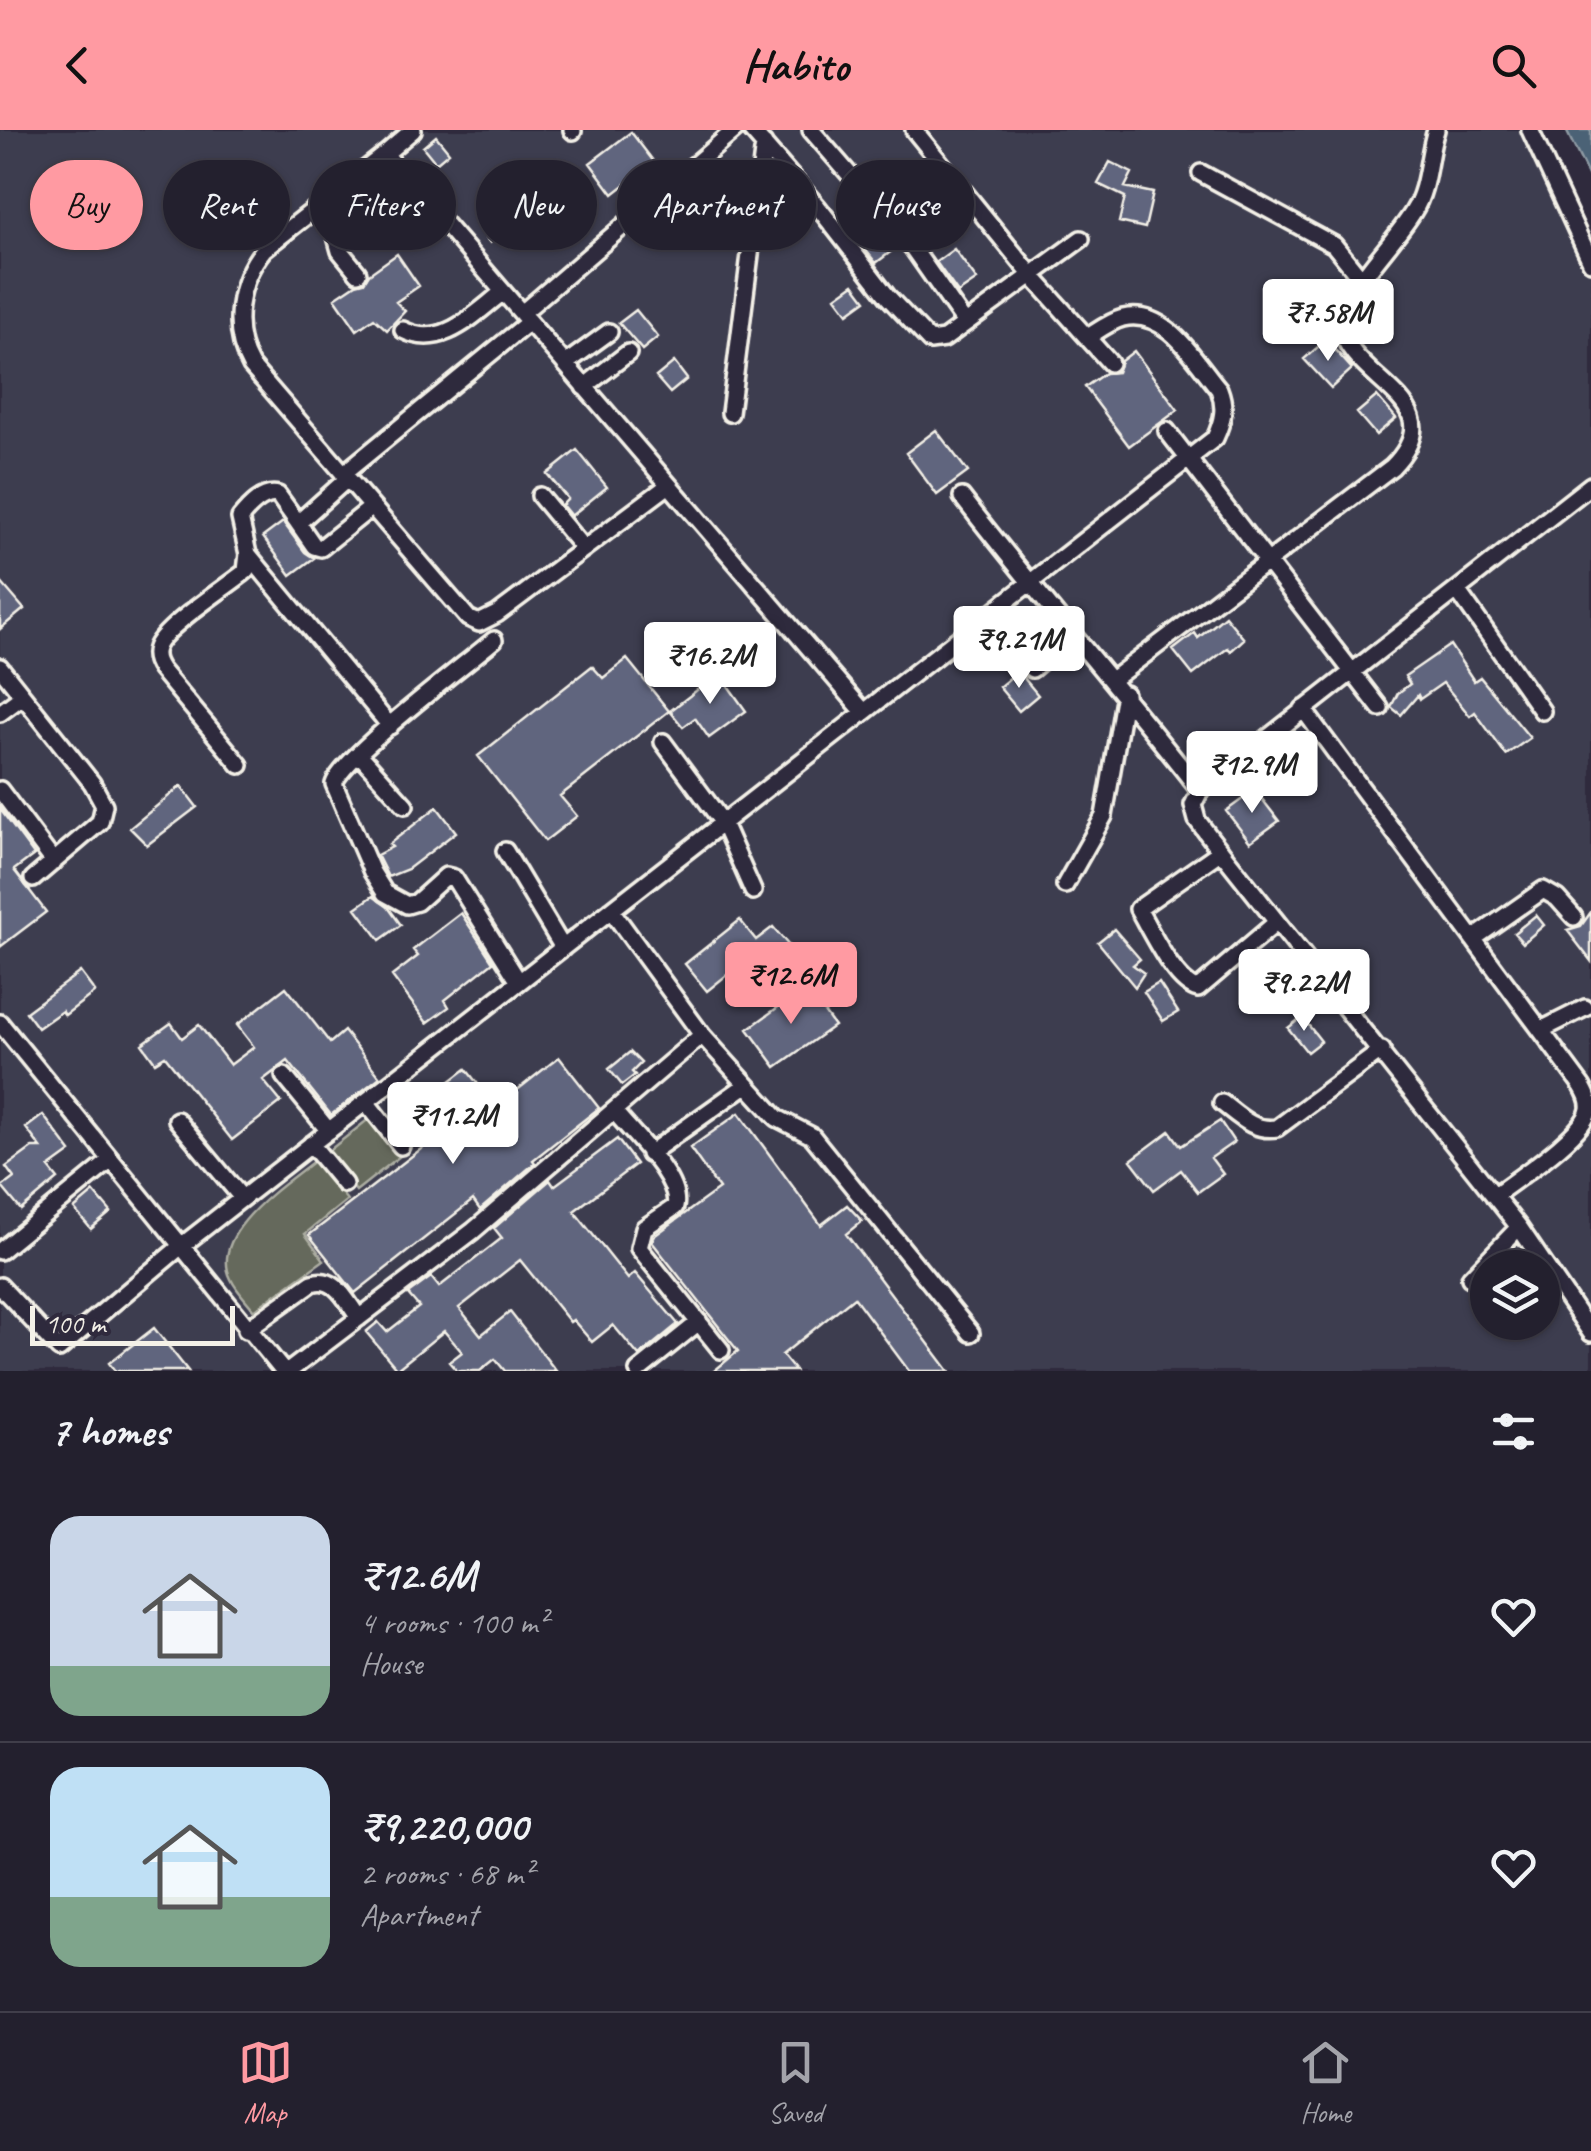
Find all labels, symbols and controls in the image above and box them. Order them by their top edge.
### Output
text: Habito [743,37,848,94]
icon: back [50,38,105,93]
icon: search [1486,38,1541,93]
chip: Buy [30,160,143,250]
chip: Rent [163,160,290,250]
chip: Filters [310,160,456,250]
chip: New [476,160,597,250]
chip: Apartment [617,160,816,250]
chip: House [836,160,974,250]
pin: ₹7.58M [1247,279,1409,364]
text: ₹7.58M [1285,291,1371,332]
pin: ₹9.21M [938,606,1100,691]
text: ₹9.21M [976,618,1062,659]
pin: ₹16.2M [629,622,791,707]
text: ₹16.2M [666,634,754,675]
pin: ₹12.9M [1171,731,1333,816]
text: ₹12.9M [1209,743,1295,784]
pin: ₹12.6M [710,942,872,1027]
pin: ₹9.22M [1223,949,1385,1034]
text: ₹12.6M [747,954,835,995]
text: ₹9.22M [1261,961,1347,1002]
pin: ₹11.2M [372,1082,534,1167]
text: ₹11.2M [409,1094,497,1135]
map controls [1470,1250,1560,1340]
button: layers [1470,1250,1560,1340]
scale bar [30,1301,235,1346]
text: 100 m [45,1306,105,1341]
icon: filters [1486,1404,1541,1459]
text: 7 homes [50,1405,168,1458]
text: ₹12.6M [360,1549,475,1602]
icon: home [130,1556,250,1676]
icon: heart [1486,1589,1541,1644]
text: 4 rooms · 100 m² [360,1602,547,1643]
text: House [360,1643,422,1684]
text: ₹9,220,000 [360,1800,527,1853]
icon: home [130,1807,250,1927]
icon: heart [1486,1840,1541,1895]
text: 2 rooms · 68 m² [360,1853,533,1894]
text: Apartment [360,1894,478,1935]
tab: Map [238,2035,293,2130]
tab: Saved [768,2035,823,2130]
tab: Home [1298,2035,1353,2130]

